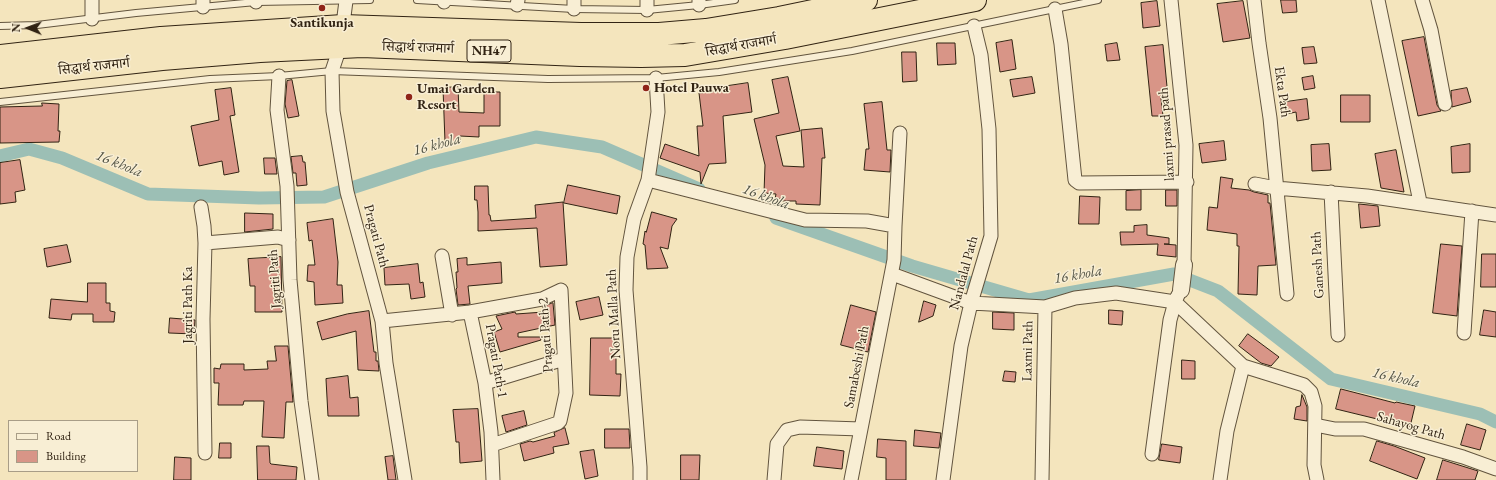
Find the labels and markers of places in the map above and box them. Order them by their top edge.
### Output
marker: Santikunja [317,3,327,13]
place label: Santikunja [290,15,354,31]
place label: Hotel Pauwa [654,80,729,96]
place label: Umai Garden Resort [417,81,495,114]
marker: Hotel Pauwa [641,83,651,93]
marker: Umai Garden Resort [404,92,414,102]

